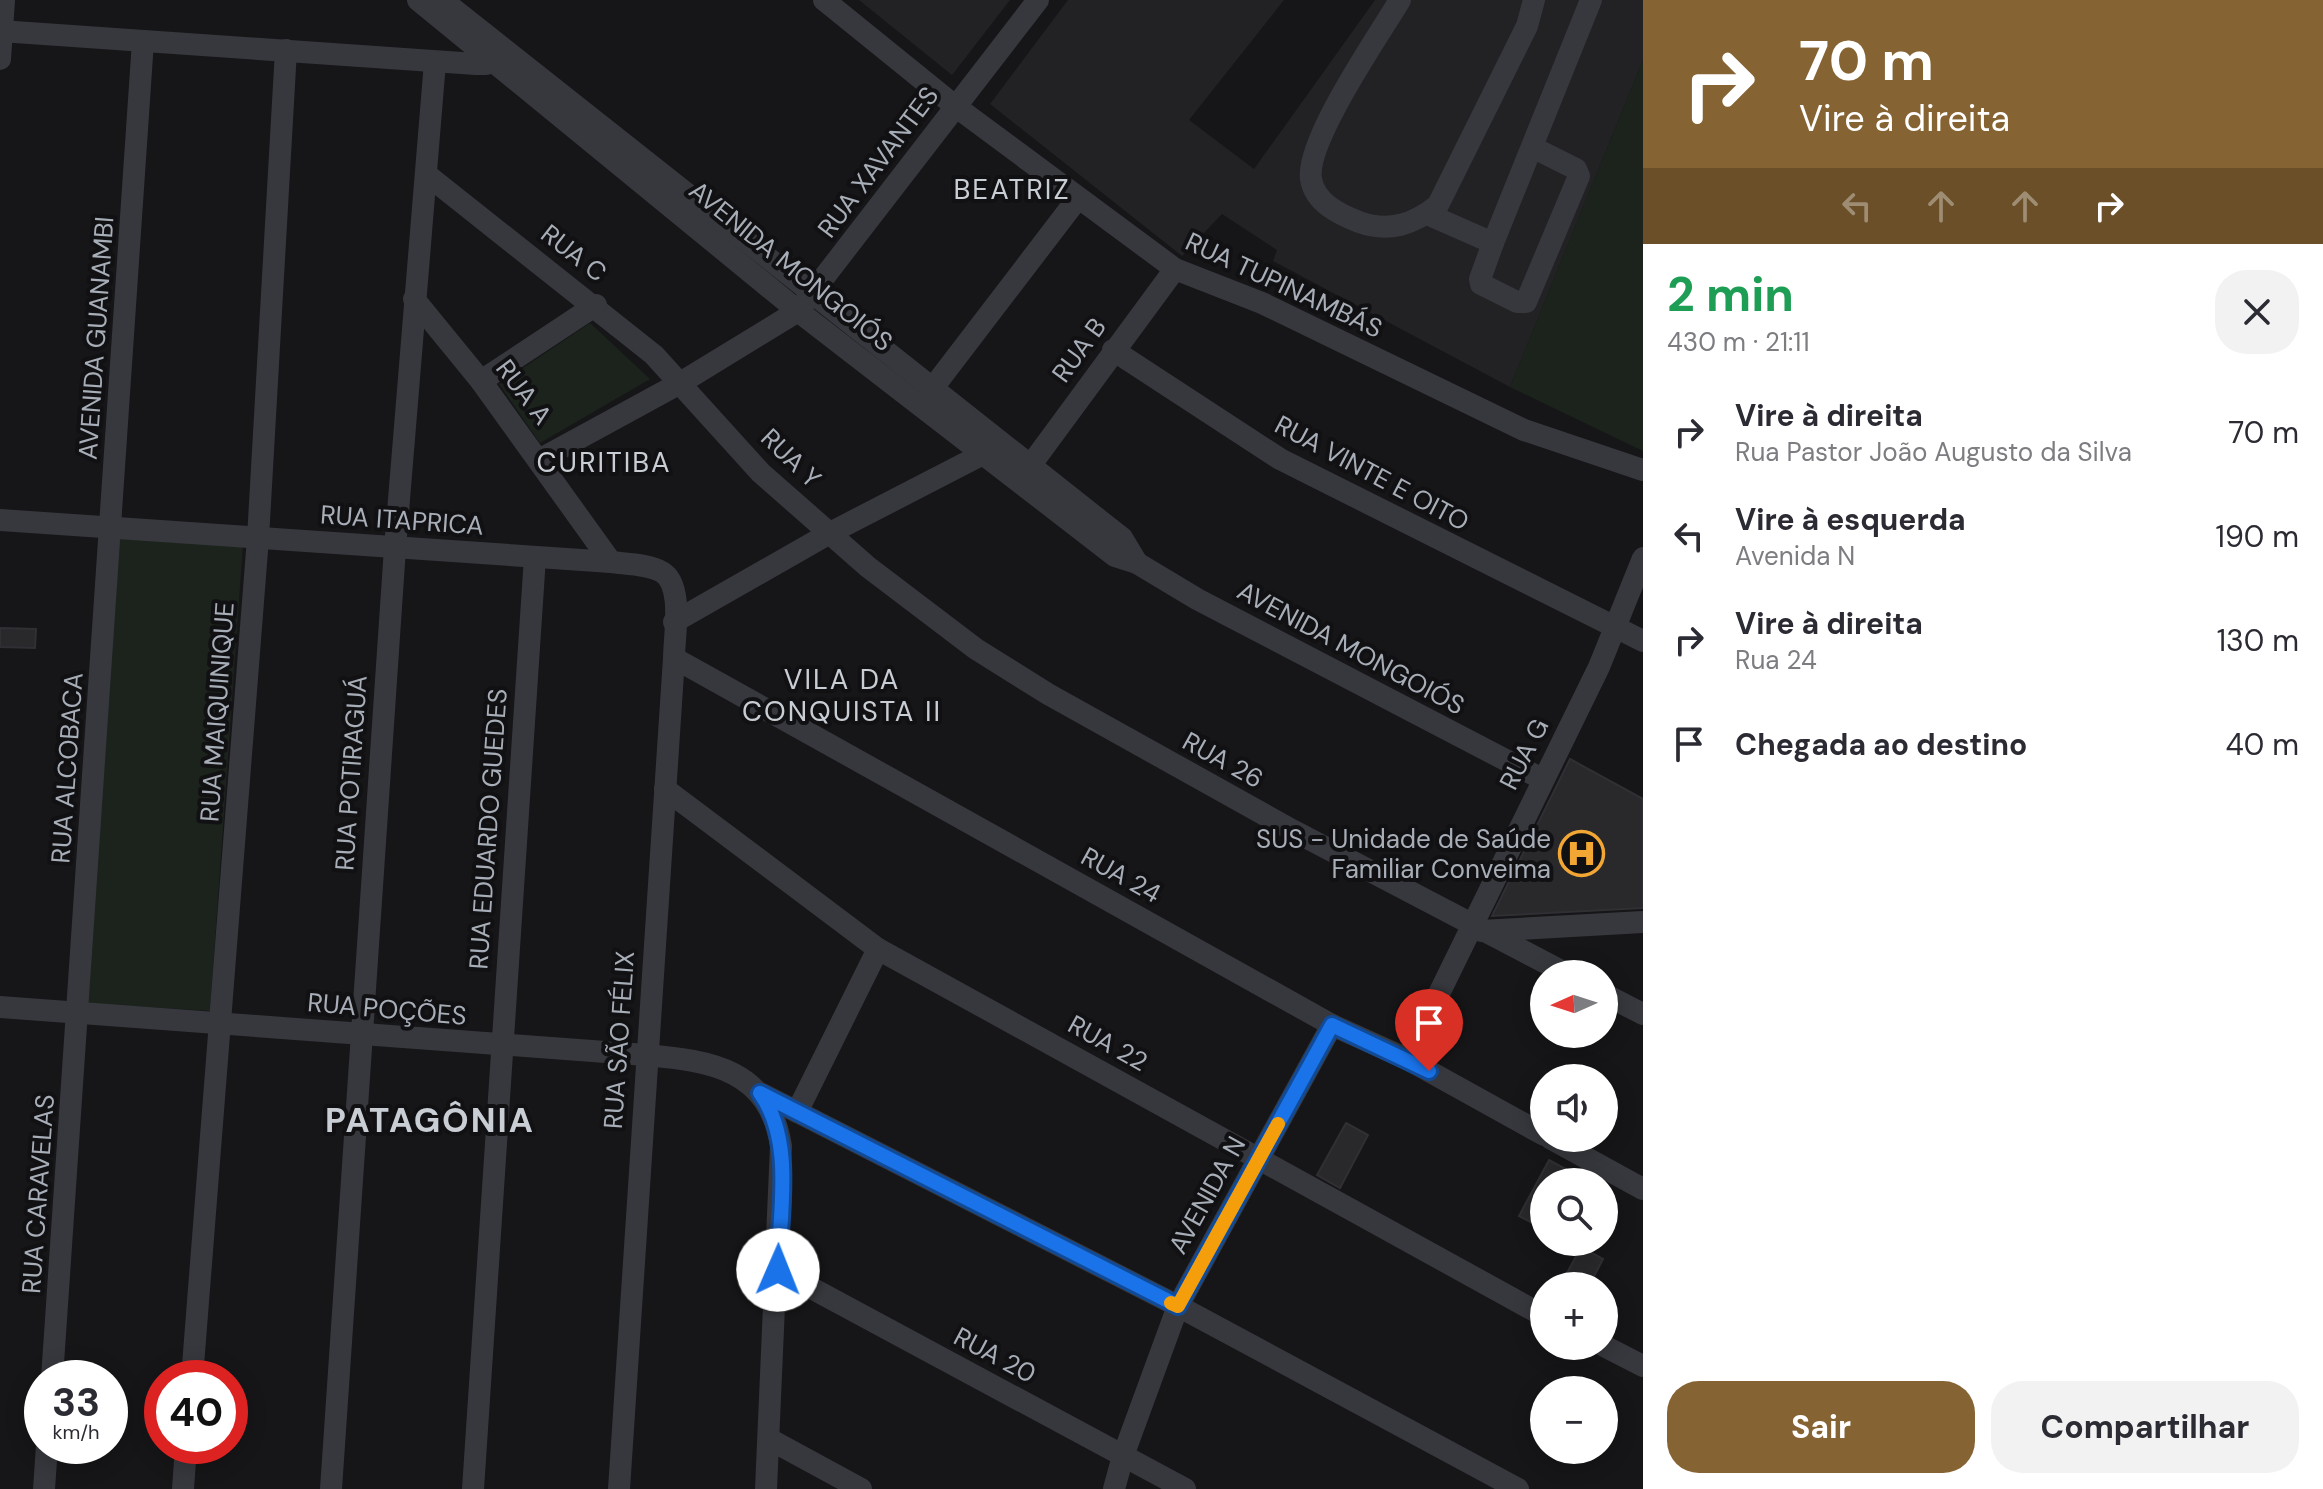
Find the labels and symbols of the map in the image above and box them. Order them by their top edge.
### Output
street label: RUA XAVANTES [810,80,946,244]
district label: BEATRIZ [953,171,1071,208]
street label: AVENIDA MONGOIÓS [682,173,900,359]
street label: AVENIDA GUANAMBI [71,215,121,461]
street label: RUA C [534,217,614,289]
street label: RUA TUPINAMBÁS [1180,224,1388,346]
street label: RUA B [1044,311,1114,389]
street label: RUA A [488,353,560,431]
street label: RUA VINTE E OITO [1269,407,1475,539]
street label: RUA Y [754,421,828,495]
district label: CURITIBA [536,444,672,481]
street label: RUA ITAPRICA [319,497,485,543]
street label: AVENIDA MONGOIÓS [1231,574,1471,722]
street label: RUA MAIQUINIQUE [192,601,242,823]
district label: VILA DA CONQUISTA II [742,661,942,730]
street label: RUA ALCOBACA [43,672,91,864]
street label: RUA POTIRAGUÁ [327,674,375,872]
street label: RUA EDUARDO GUEDES [461,687,515,971]
street label: RUA G [1492,713,1556,795]
street label: RUA 26 [1177,724,1269,796]
place label: SUS - Unidade de Saúde Familiar Conveima [1256,822,1551,886]
hospital icon: SUS - Unidade de Saúde Familiar Conveima [1558,830,1606,878]
street label: RUA 24 [1075,839,1167,911]
street label: RUA SÃO FÉLIX [596,950,642,1130]
north arrow [1530,960,1618,1048]
street label: RUA POÇÕES [306,985,468,1033]
pin [1395,989,1463,1071]
street label: RUA 22 [1062,1007,1154,1079]
street label: RUA CARAVELAS [14,1093,62,1295]
district label: PATAGÔNIA [325,1098,535,1143]
street label: AVENIDA N [1161,1130,1253,1260]
position arrow [736,1228,820,1312]
street label: RUA 20 [948,1319,1042,1391]
speed limit sign: 40 [144,1360,248,1464]

